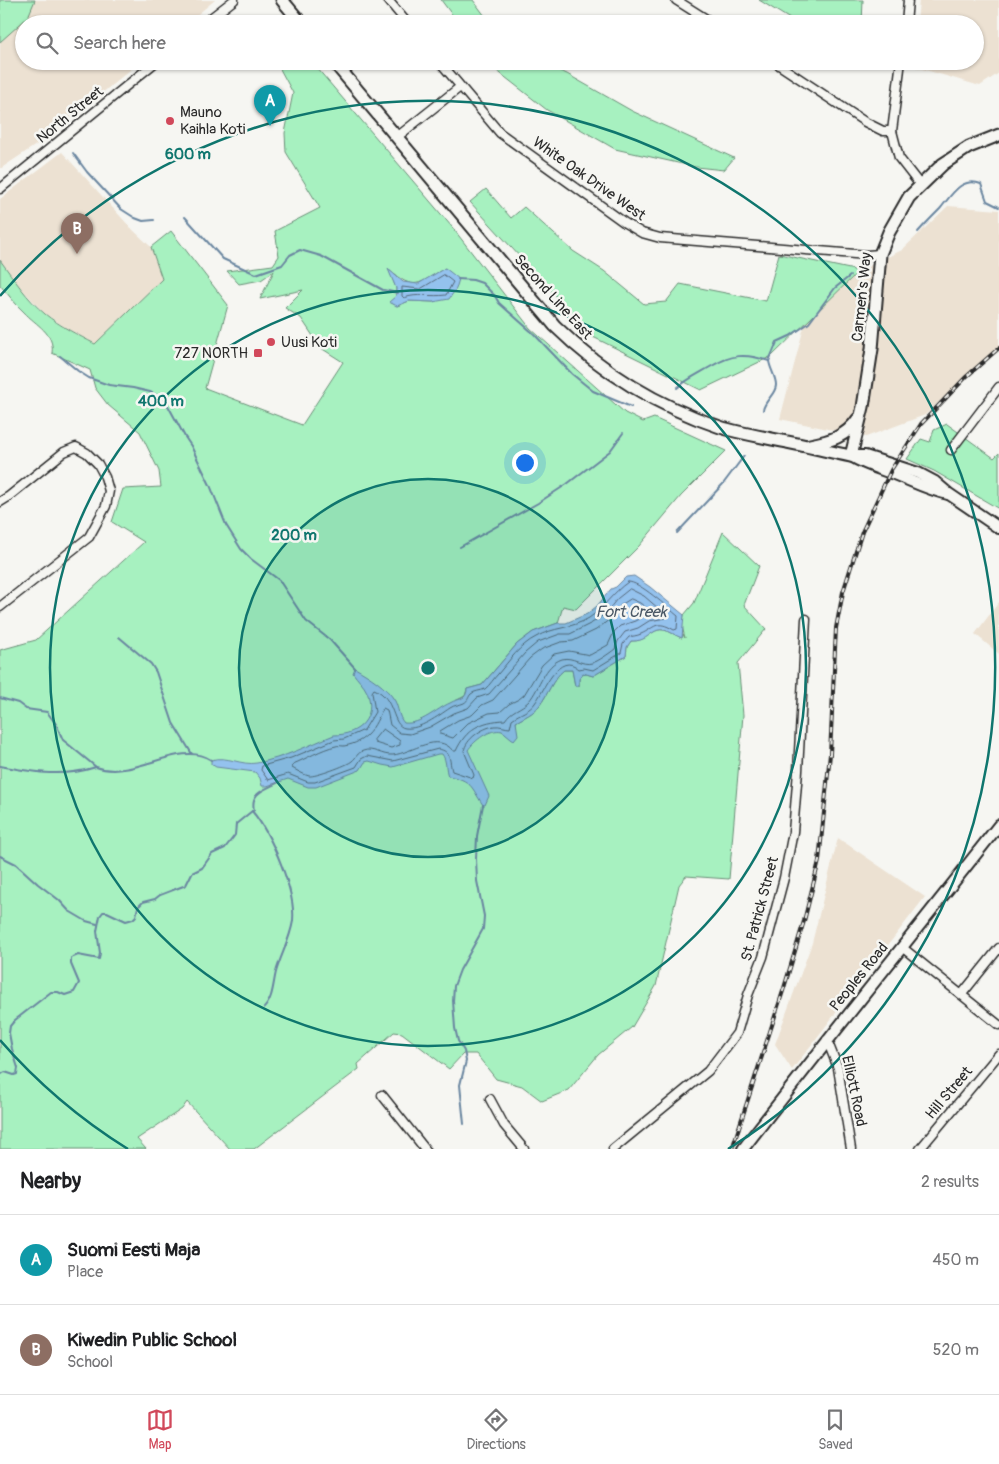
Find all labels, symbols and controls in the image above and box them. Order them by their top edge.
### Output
search box [15,15,984,70]
icon: search [33,29,61,57]
text: Search here [73,31,166,55]
street label: North Street [33,82,108,148]
pin: A [254,85,286,126]
place label: Mauno Kaihla Koti [180,103,246,139]
marker: Mauno Kaihla Koti [164,115,176,127]
street label: White Oak Drive West [529,133,650,226]
text: 600 m [165,145,211,164]
pin: B [61,213,93,254]
street label: Second Line East [510,250,597,344]
street label: Carmen's Way [848,251,876,343]
place label: Uusi Koti [281,333,337,352]
marker: Uusi Koti [265,336,277,348]
place label: 727 NORTH [174,344,248,363]
marker: 727 NORTH [252,347,264,359]
text: 400 m [138,392,184,411]
your location [512,450,538,476]
text: 200 m [271,526,317,545]
water label: Fort Creek [596,602,668,622]
centre of rings [419,659,437,677]
street label: St. Patrick Street [737,854,783,963]
street label: Peoples Road [826,939,892,1015]
street label: Elliott Road [837,1054,871,1128]
street label: Hill Street [921,1062,977,1123]
text: Nearby [20,1168,81,1195]
text: 2 results [921,1172,979,1192]
text: Suomi Eesti Maja [67,1238,200,1262]
text: A [31,1250,41,1270]
text: 450 m [932,1250,979,1270]
text: Place [67,1262,103,1282]
text: Kiwedin Public School [67,1328,237,1352]
text: B [31,1340,41,1360]
text: 520 m [933,1340,979,1360]
text: School [67,1352,113,1372]
tab: Map [146,1406,174,1453]
tab: Directions [466,1406,526,1453]
tab: Saved [818,1406,853,1453]

